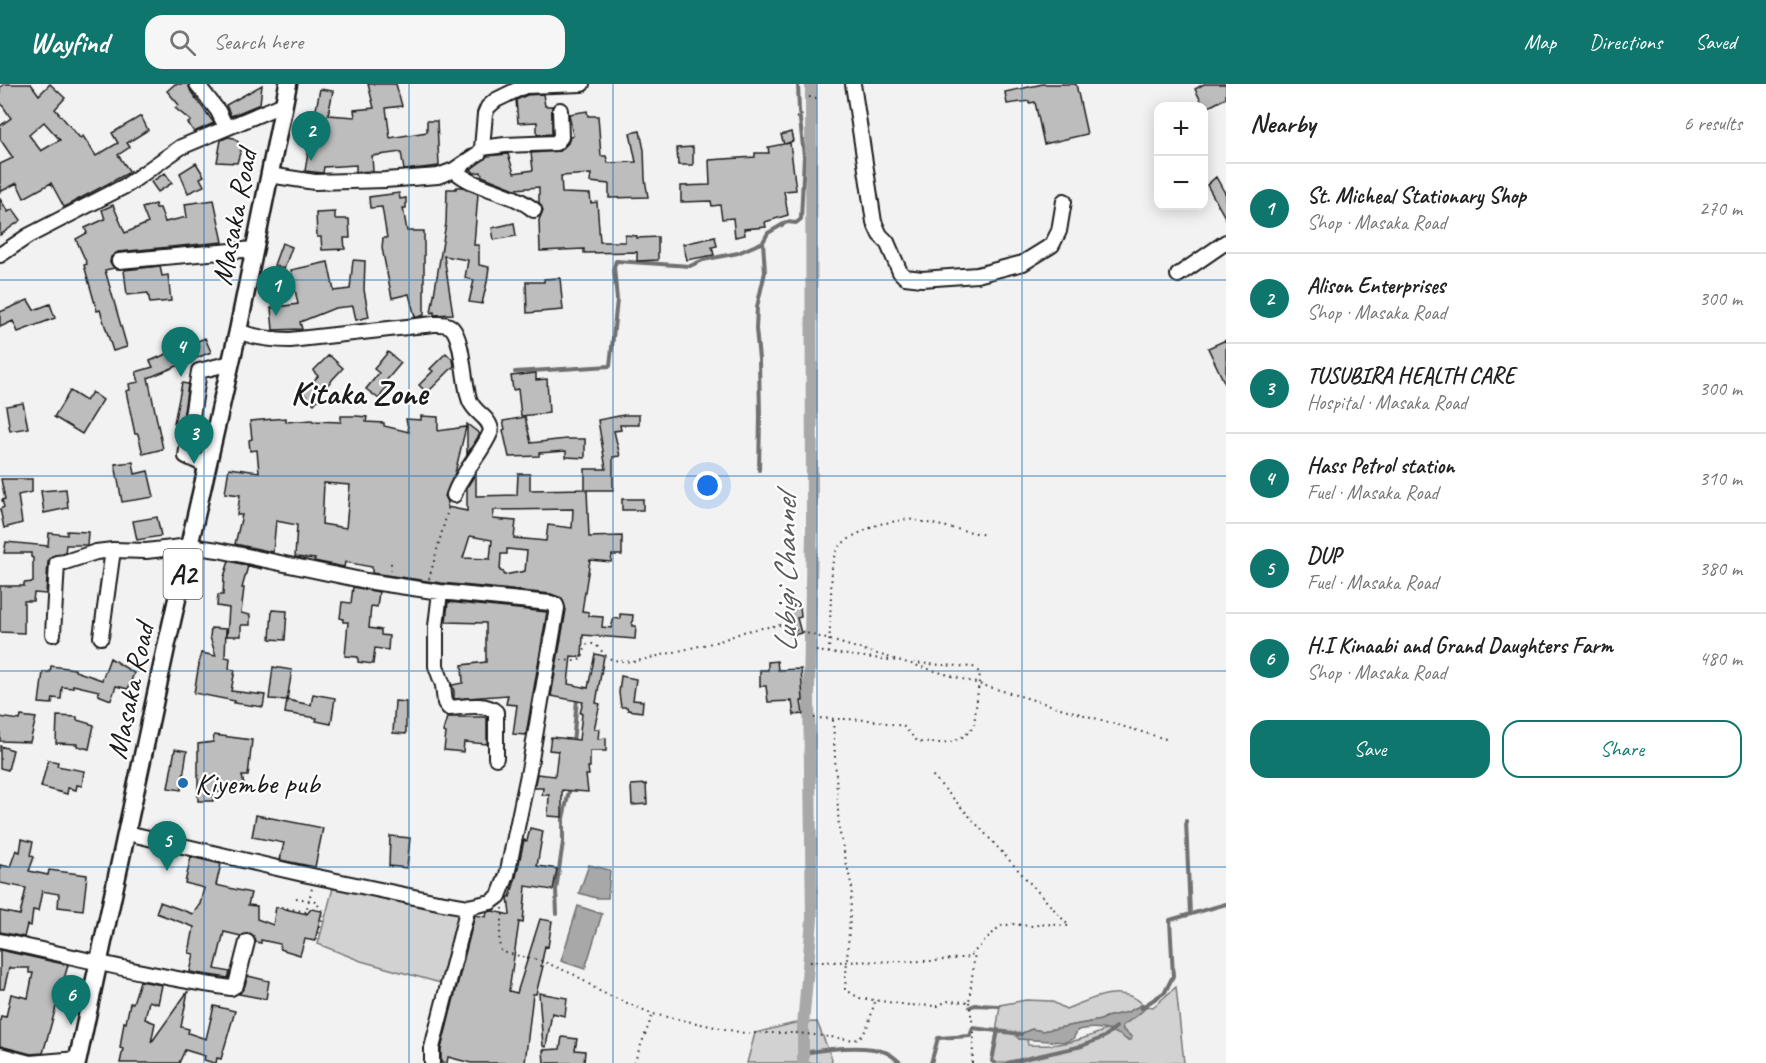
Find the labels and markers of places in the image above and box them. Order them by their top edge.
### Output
pin: 2 [292,112,330,161]
pin: 1 [256,266,296,316]
pin: 4 [162,328,201,377]
pin: 3 [174,414,214,464]
place label: Kiyembe pub [195,764,321,802]
marker: Kiyembe pub [176,776,190,790]
pin: 5 [148,822,186,871]
pin: 6 [52,976,90,1025]

